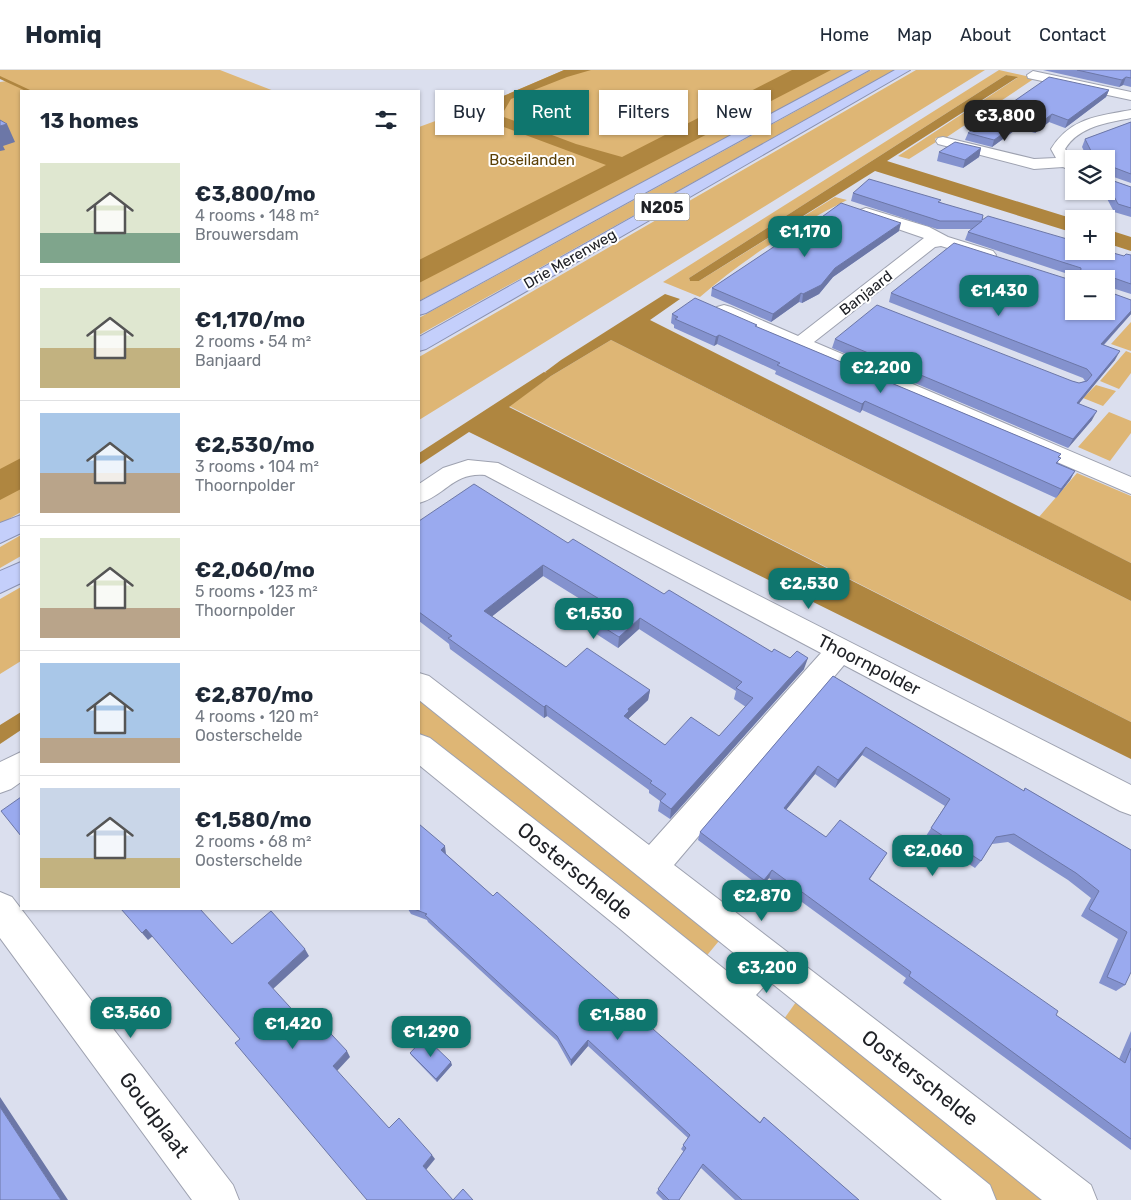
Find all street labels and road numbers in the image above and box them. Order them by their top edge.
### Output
road number: N205 [634,194,690,220]
street label: Drie Merenweg [520,225,620,293]
street label: Banjaard [836,267,896,319]
street label: Thoornpolder [814,630,924,700]
street label: Oosterschelde [513,816,638,925]
street label: Oosterschelde [857,1024,984,1131]
street label: Goudplaat [114,1067,195,1162]

